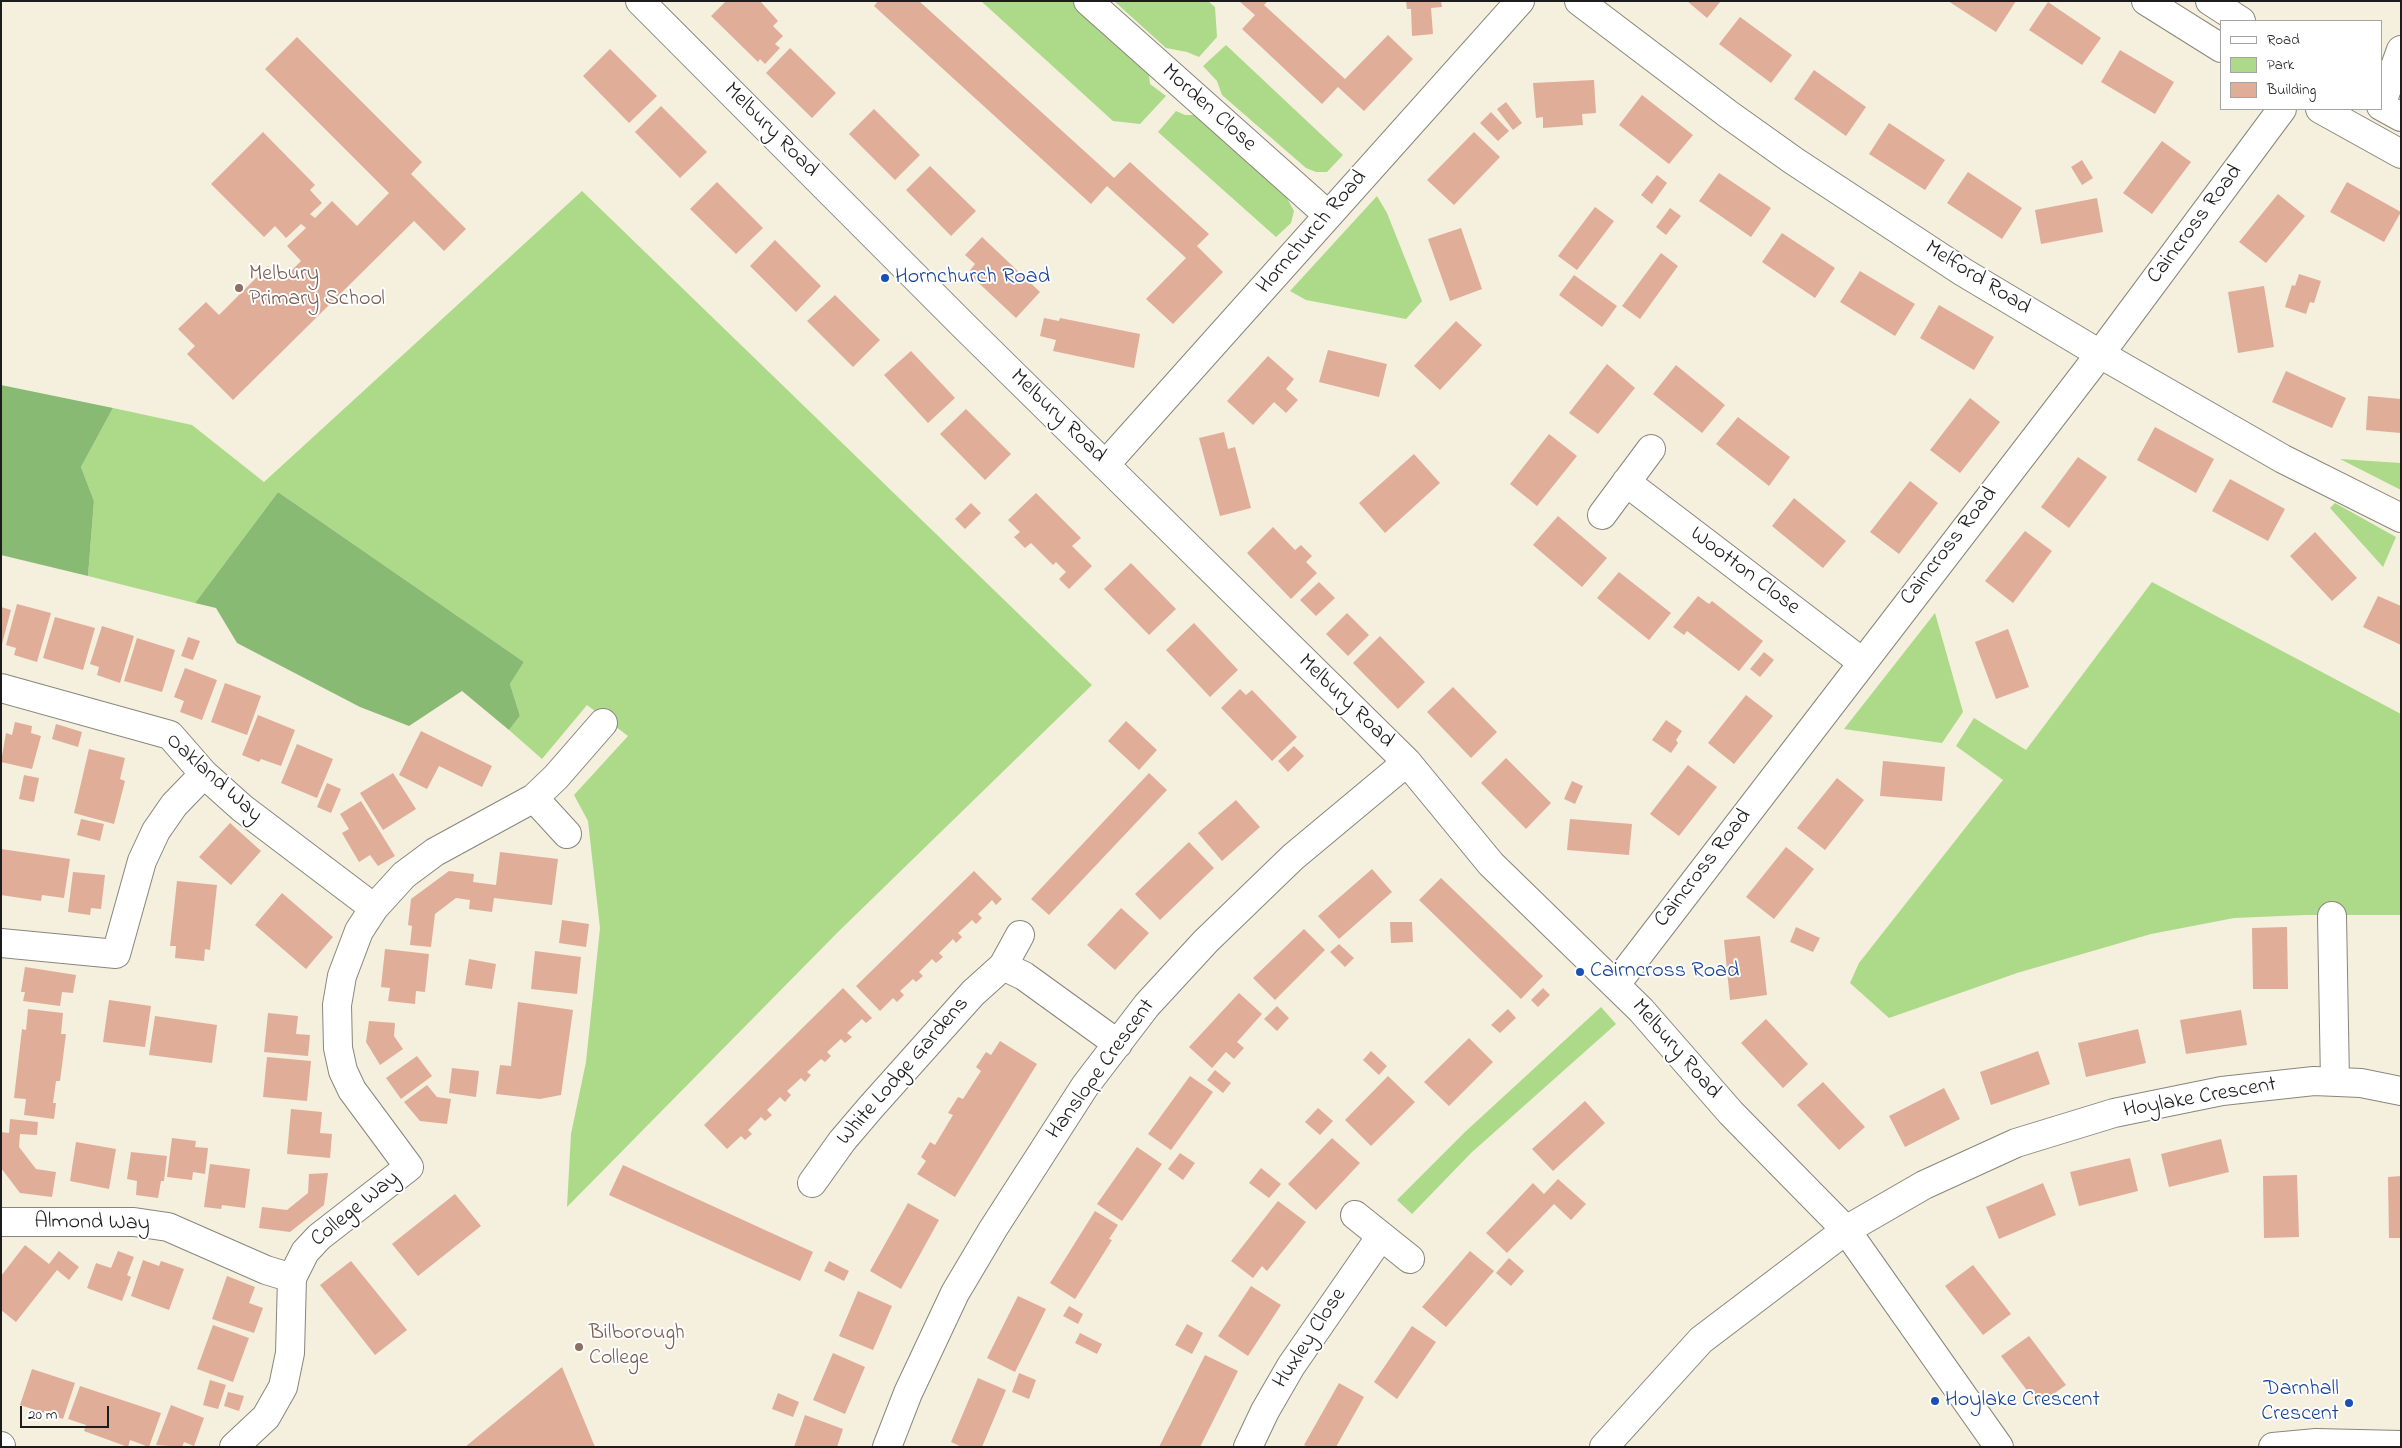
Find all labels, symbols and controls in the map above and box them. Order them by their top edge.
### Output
legend [2220,20,2382,110]
text: Road [2267,29,2300,51]
text: Park [2267,54,2294,76]
street label: Morden Close [1155,60,1261,158]
street label: Melbury Road [717,78,823,184]
text: Building [2267,79,2316,101]
street label: Caincross Road [2143,160,2249,290]
street label: Hornchurch Road [1252,166,1374,300]
street label: Melford Road [1919,236,2035,322]
place label: Melbury Primary School [249,262,385,314]
place label: Hornchurch Road [895,265,1050,291]
marker: Hornchurch Road [879,272,891,284]
marker: Melbury Primary School [233,282,245,294]
street label: Melbury Road [1003,365,1111,469]
street label: Caincross Road [1896,483,2004,611]
street label: Wootton Close [1684,522,1804,622]
street label: Melbury Road [1291,650,1399,754]
street label: Oakland Way [159,729,267,829]
street label: Caincross Road [1650,805,1758,933]
place label: Cairncross Road [1590,959,1739,985]
marker: Cairncross Road [1574,966,1586,978]
street label: White Lodge Gardens [832,992,976,1152]
street label: Hanslope Crescent [1042,995,1162,1145]
street label: Melbury Road [1625,995,1725,1105]
street label: Hoylake Crescent [2121,1073,2279,1125]
street label: College Way [306,1166,406,1254]
street label: Almond Way [34,1210,150,1238]
street label: Huxley Close [1269,1284,1353,1394]
place label: Bilborough College [589,1321,685,1372]
marker: Bilborough College [573,1341,585,1353]
place label: Darnhall Crescent [2261,1377,2339,1428]
place label: Hoylake Crescent [1945,1388,2100,1414]
marker: Hoylake Crescent [1929,1395,1941,1407]
scale bar [22,1396,111,1428]
marker: Darnhall Crescent [2343,1397,2355,1409]
text: 20 m [28,1404,57,1426]

